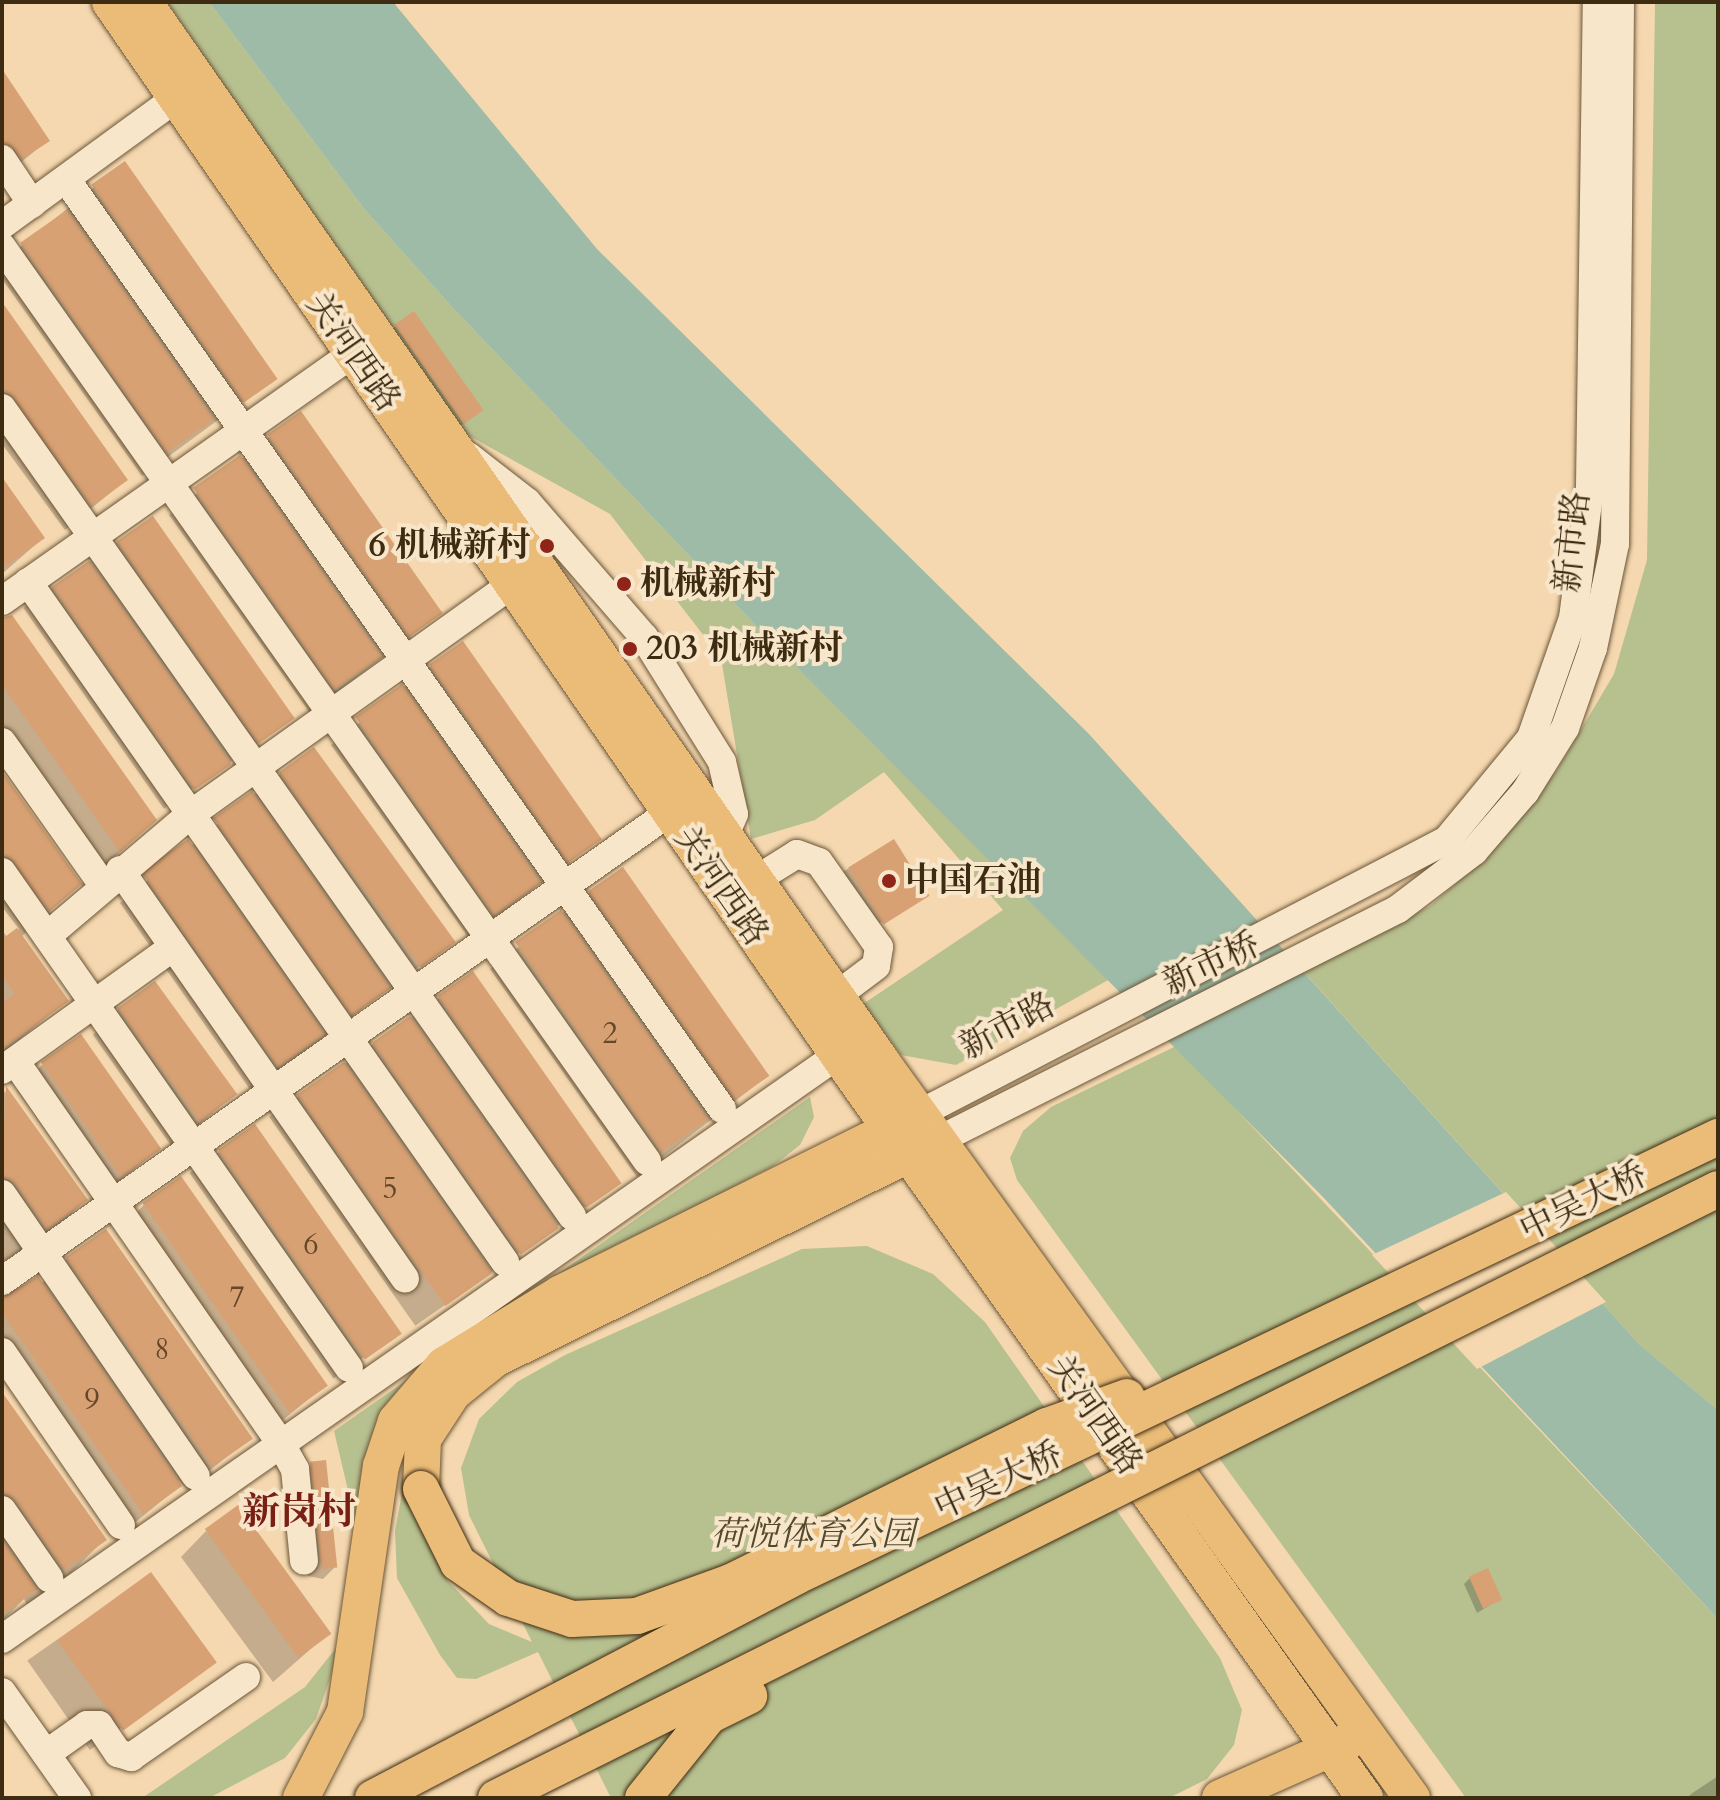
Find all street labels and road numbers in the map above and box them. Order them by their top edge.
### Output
street label: 关河西路 [297,285,409,419]
street label: 新市路 [1546,489,1598,595]
street label: 关河西路 [665,819,777,953]
street label: 新市桥 [1156,924,1266,1004]
street label: 新市路 [952,984,1062,1068]
street label: 中吴大桥 [1513,1154,1653,1250]
street label: 关河西路 [1039,1348,1151,1482]
street label: 中吴大桥 [928,1434,1068,1528]

